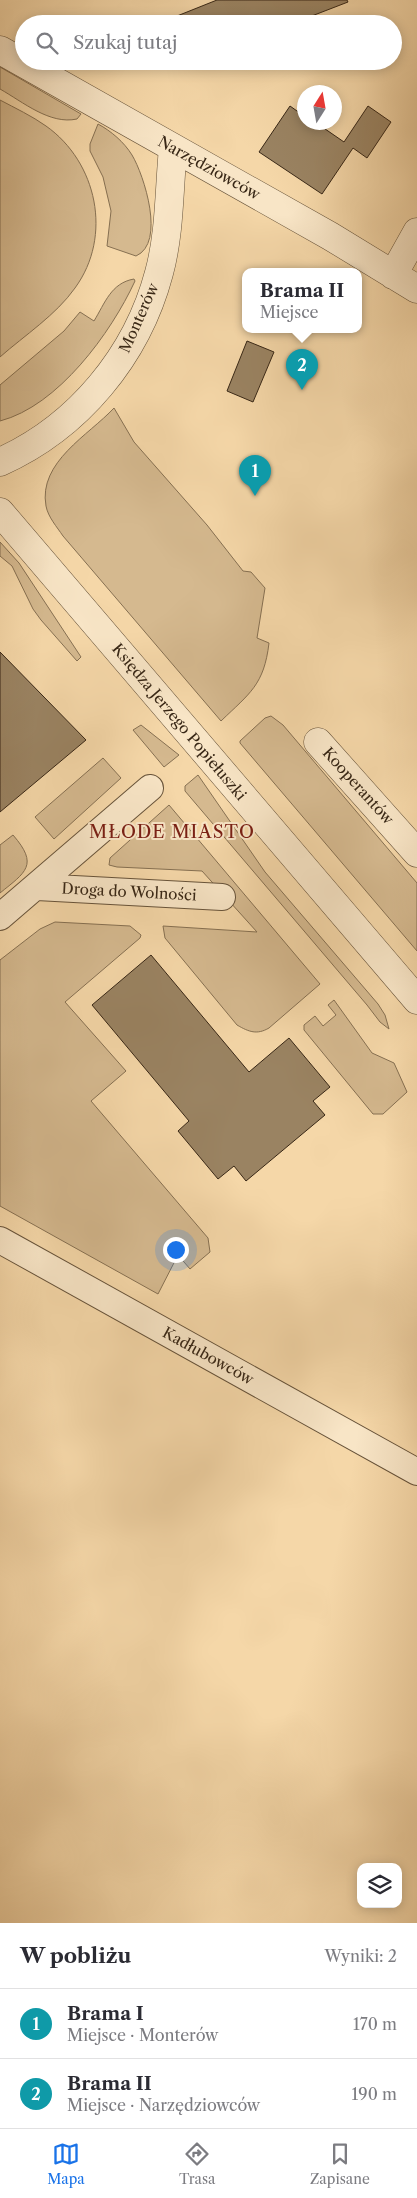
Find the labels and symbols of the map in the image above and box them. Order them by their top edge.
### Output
north arrow [297,85,342,130]
street label: Narzędziowców [155,132,264,204]
street label: Monterów [115,279,163,356]
pin: 2 [286,349,318,390]
pin: 1 [239,455,271,496]
street label: Księdza Jerzego Popiełuszki [108,639,251,804]
street label: Kooperantów [319,743,398,829]
district label: MŁODE MIASTO [89,821,255,843]
street label: Droga do Wolności [61,878,197,905]
your location [163,1237,189,1263]
street label: Kadłubowców [159,1323,258,1389]

